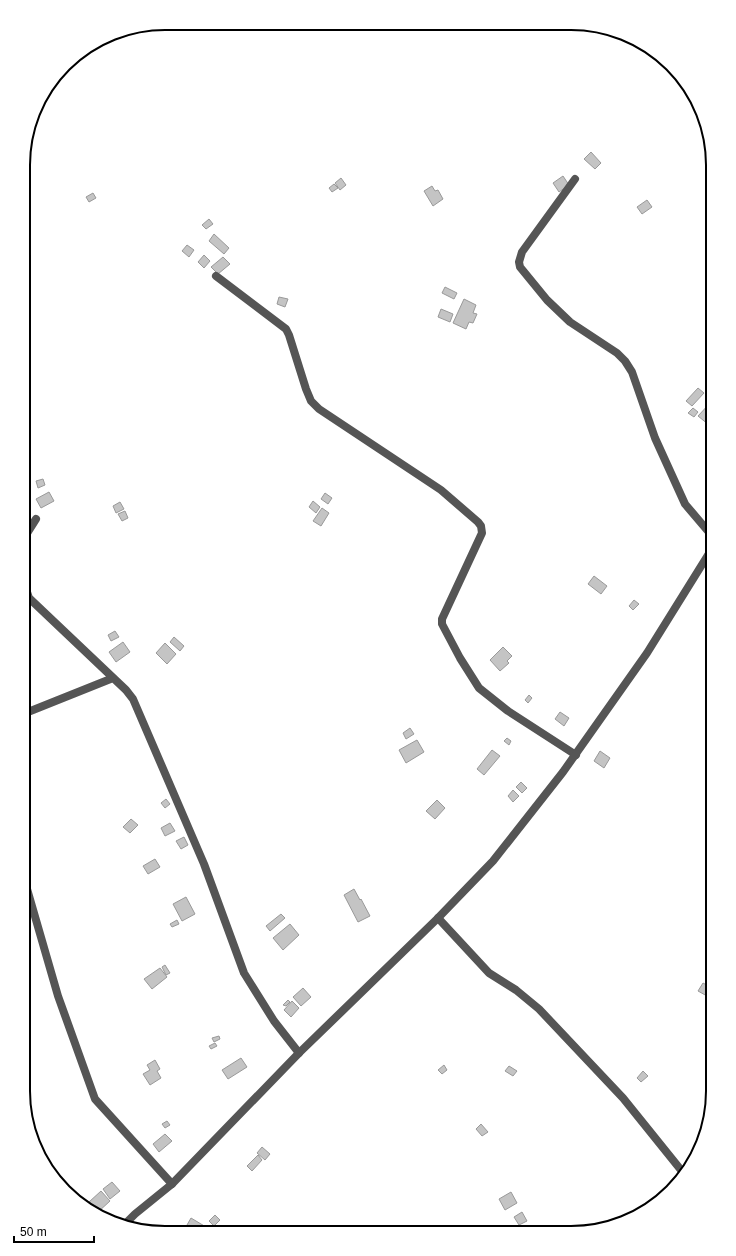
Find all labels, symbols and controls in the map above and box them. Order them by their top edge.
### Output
scale bar [14,1218,94,1244]
text: 50 m [20,1225,47,1239]

